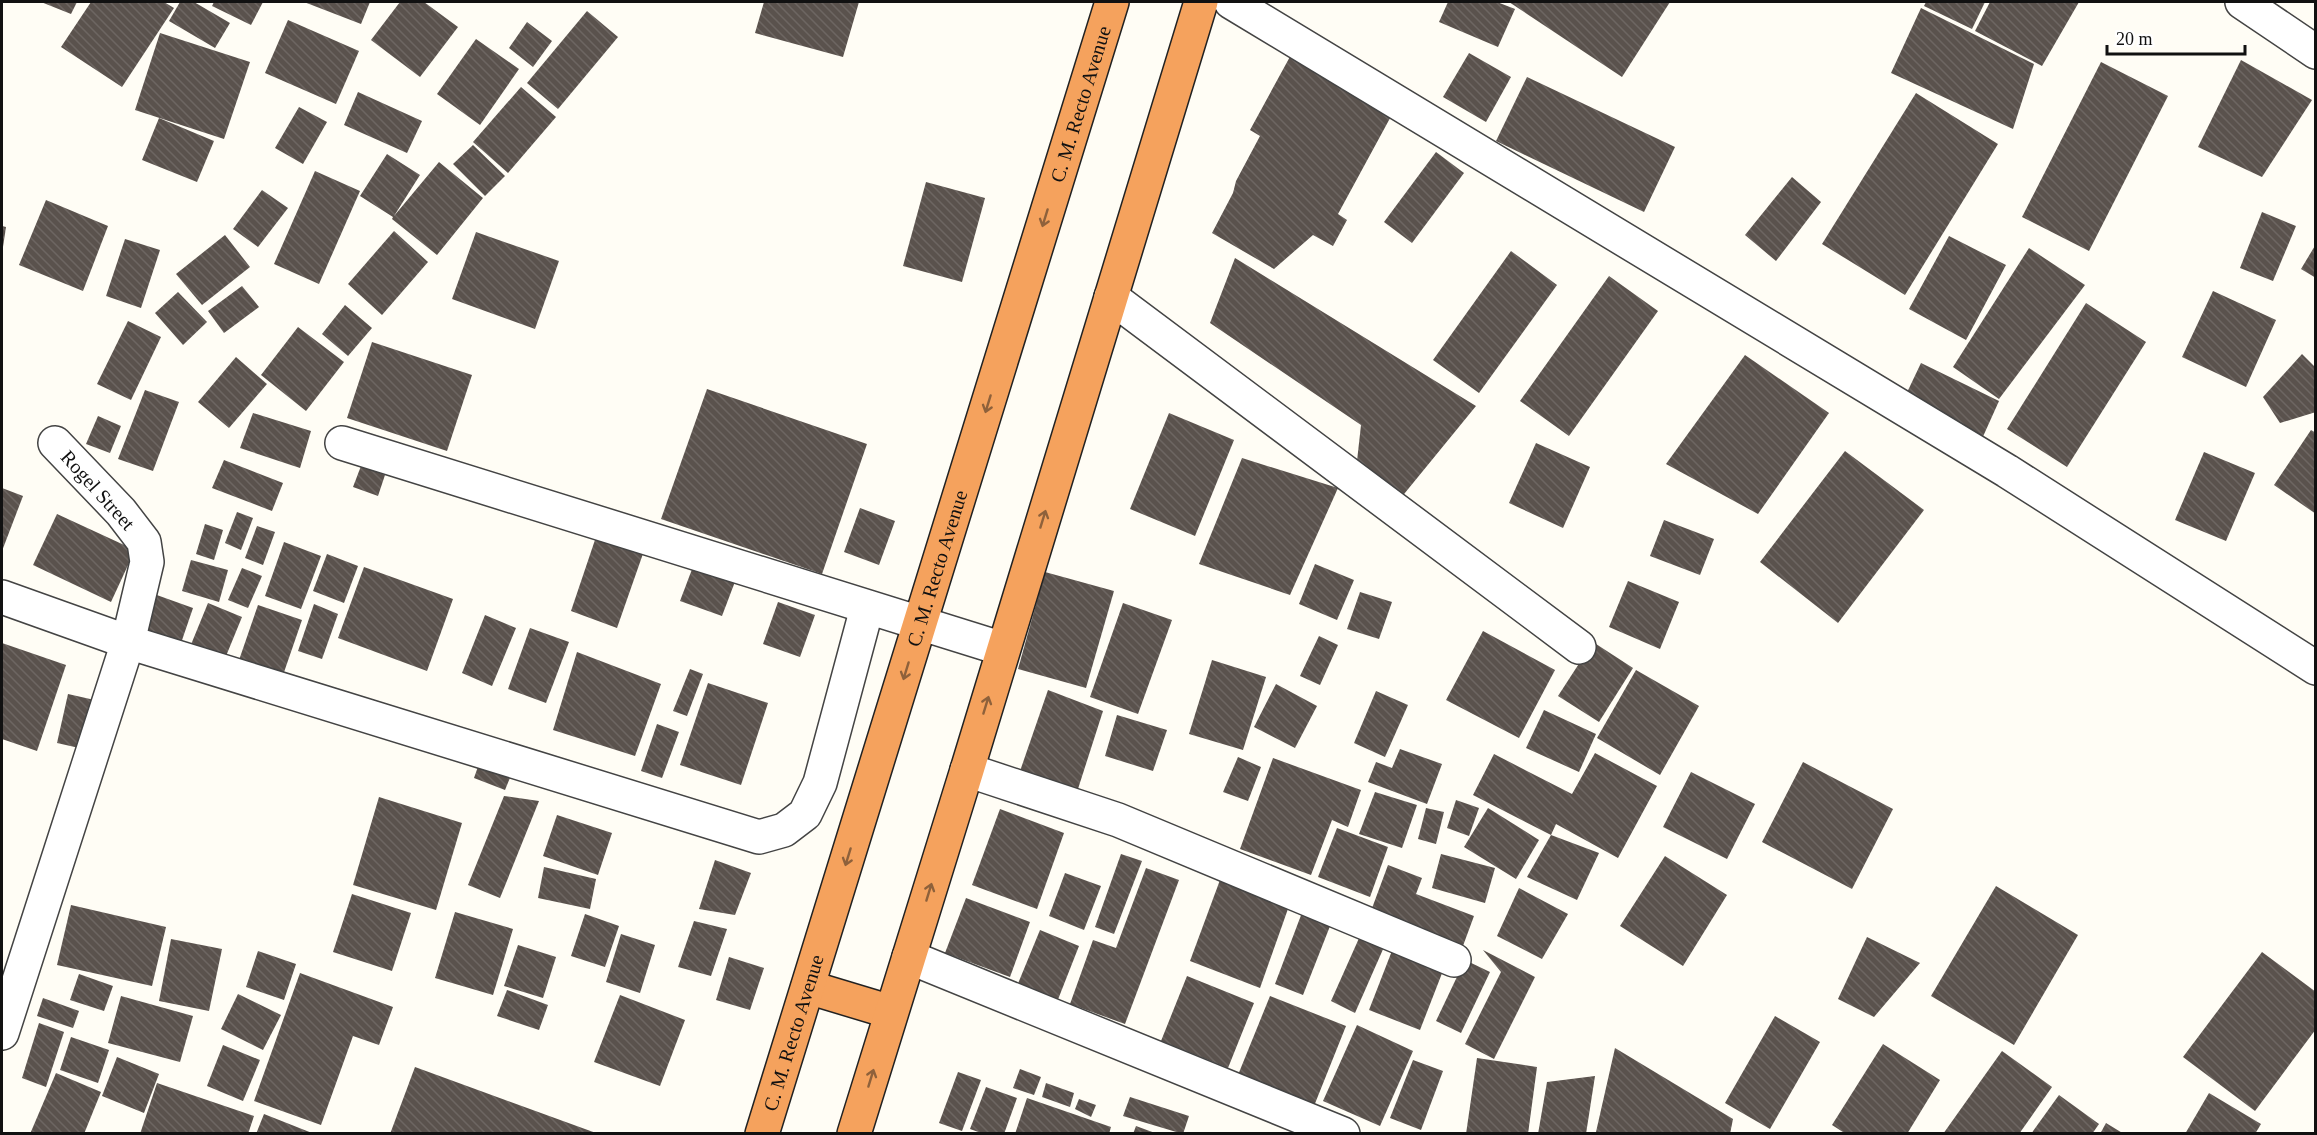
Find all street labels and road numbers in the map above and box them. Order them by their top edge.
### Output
street label: C. M. Recto Avenue [1046,23,1115,185]
street label: Rogel Street [56,446,140,535]
street label: C. M. Recto Avenue [902,487,971,649]
street label: C. M. Recto Avenue [759,952,828,1114]

